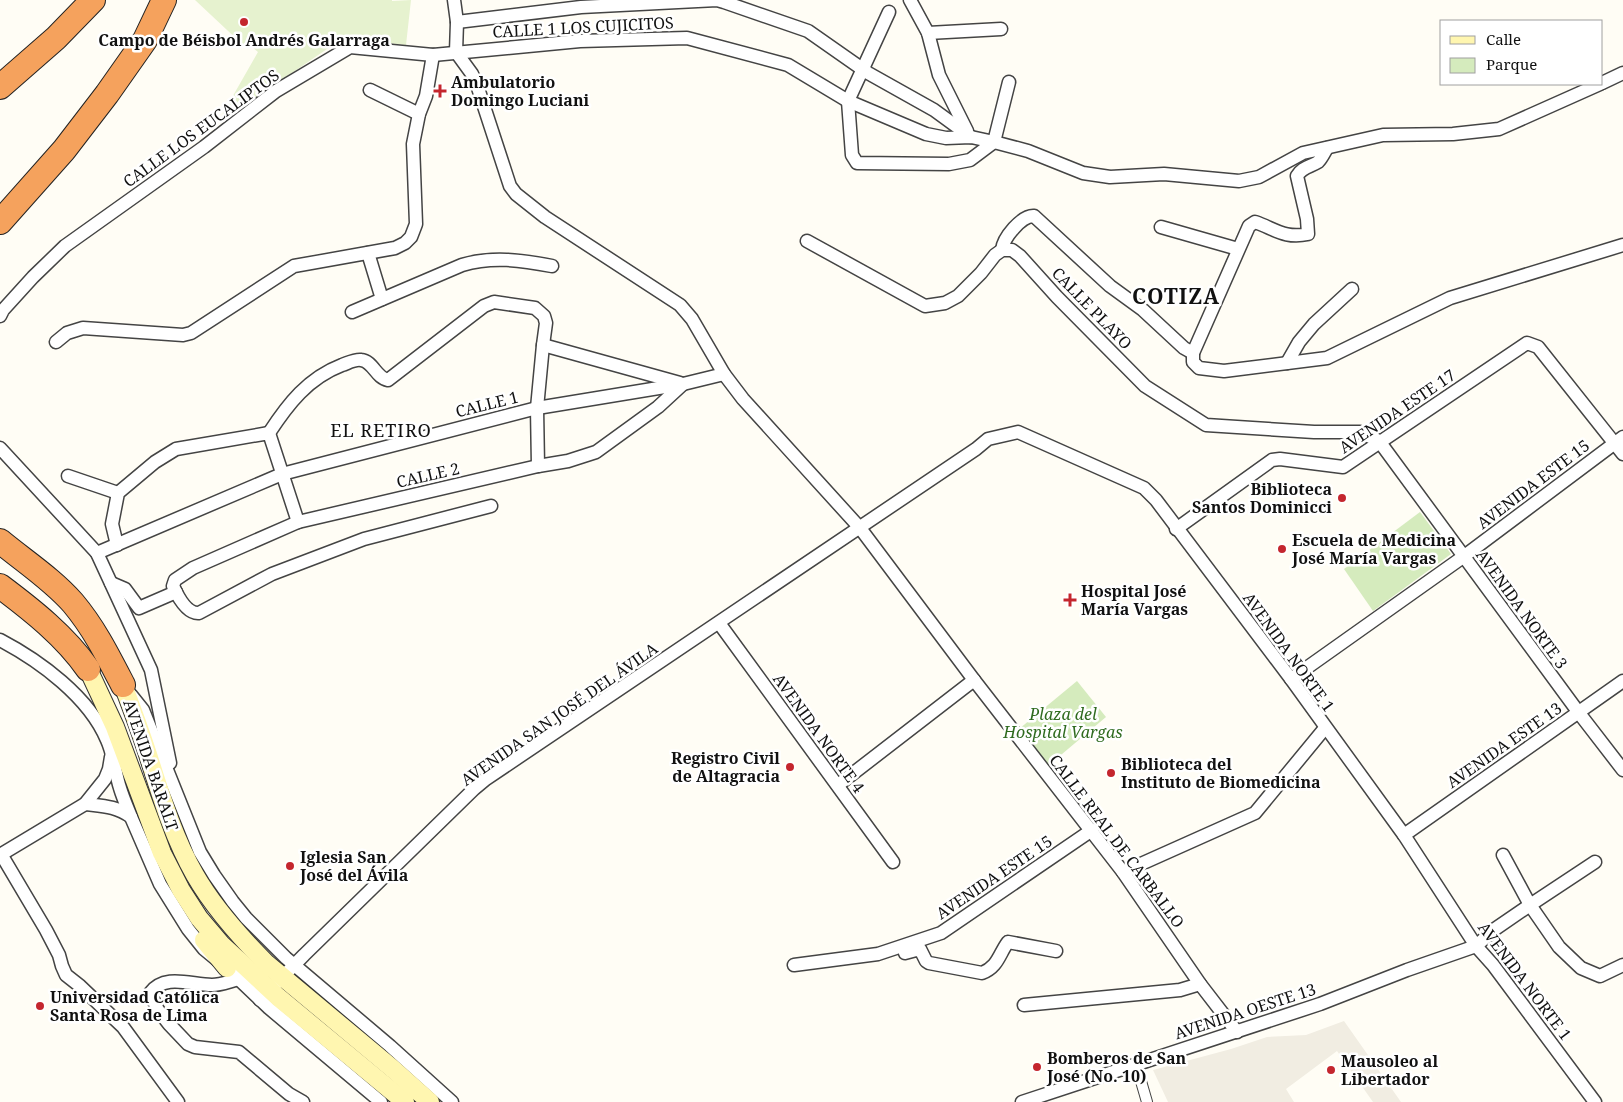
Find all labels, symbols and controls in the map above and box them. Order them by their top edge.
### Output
street label: CALLE 1 LOS CUJICITOS [492,11,674,43]
marker: Campo de Béisbol Andrés Galarraga [238,16,250,28]
legend [1440,20,1603,85]
place label: Campo de Béisbol Andrés Galarraga [98,29,390,51]
text: Calle [1486,29,1521,49]
text: Parque [1486,54,1537,74]
street label: CALLE LOS EUCALIPTOS [118,64,284,192]
place label: Ambulatorio Domingo Luciani [451,71,590,111]
marker: Ambulatorio Domingo Luciani [433,84,447,98]
street label: CALLE PLAYO [1047,262,1137,354]
district label: COTIZA [1132,282,1220,310]
street label: AVENIDA ESTE 17 [1335,364,1459,458]
street label: CALLE 1 [453,386,521,422]
district label: EL RETIRO [330,418,432,442]
street label: AVENIDA ESTE 15 [1472,434,1594,534]
street label: CALLE 2 [394,457,462,493]
place label: Biblioteca Santos Dominicci [1192,478,1332,518]
marker: Biblioteca Santos Dominicci [1336,492,1348,504]
place label: Escuela de Medicina José María Vargas [1291,529,1457,569]
marker: Escuela de Medicina José María Vargas [1276,543,1288,555]
street label: AVENIDA NORTE 3 [1471,545,1573,673]
place label: Hospital José María Vargas [1081,580,1188,620]
street label: AVENIDA NORTE 1 [1238,588,1340,716]
marker: Hospital José María Vargas [1063,593,1077,607]
street label: AVENIDA SAN JOSÉ DEL ÁVILA [456,637,662,791]
street label: AVENIDA NORTE 4 [768,669,870,797]
street label: AVENIDA BARALT [118,696,184,834]
street label: AVENIDA ESTE 13 [1442,697,1566,793]
park label: Plaza del Hospital Vargas [1002,703,1123,743]
place label: Registro Civil de Altagracia [671,747,780,787]
street label: CALLE REAL DE CARBALLO [1045,750,1189,932]
place label: Biblioteca del Instituto de Biomedicina [1121,753,1321,793]
marker: Registro Civil de Altagracia [784,761,796,773]
marker: Biblioteca del Instituto de Biomedicina [1105,767,1117,779]
street label: AVENIDA ESTE 15 [932,830,1056,924]
place label: Iglesia San José del Ávila [299,846,409,886]
marker: Iglesia San José del Ávila [284,860,296,872]
street label: AVENIDA NORTE 1 [1473,917,1577,1045]
street label: AVENIDA OESTE 13 [1171,978,1319,1044]
place label: Universidad Católica Santa Rosa de Lima [50,986,220,1026]
marker: Universidad Católica Santa Rosa de Lima [34,1000,46,1012]
place label: Bomberos de San José (No. 10) [1046,1047,1186,1087]
place label: Mausoleo al Libertador [1341,1050,1438,1090]
marker: Bomberos de San José (No. 10) [1031,1061,1043,1073]
marker: Mausoleo al Libertador [1325,1064,1337,1076]

